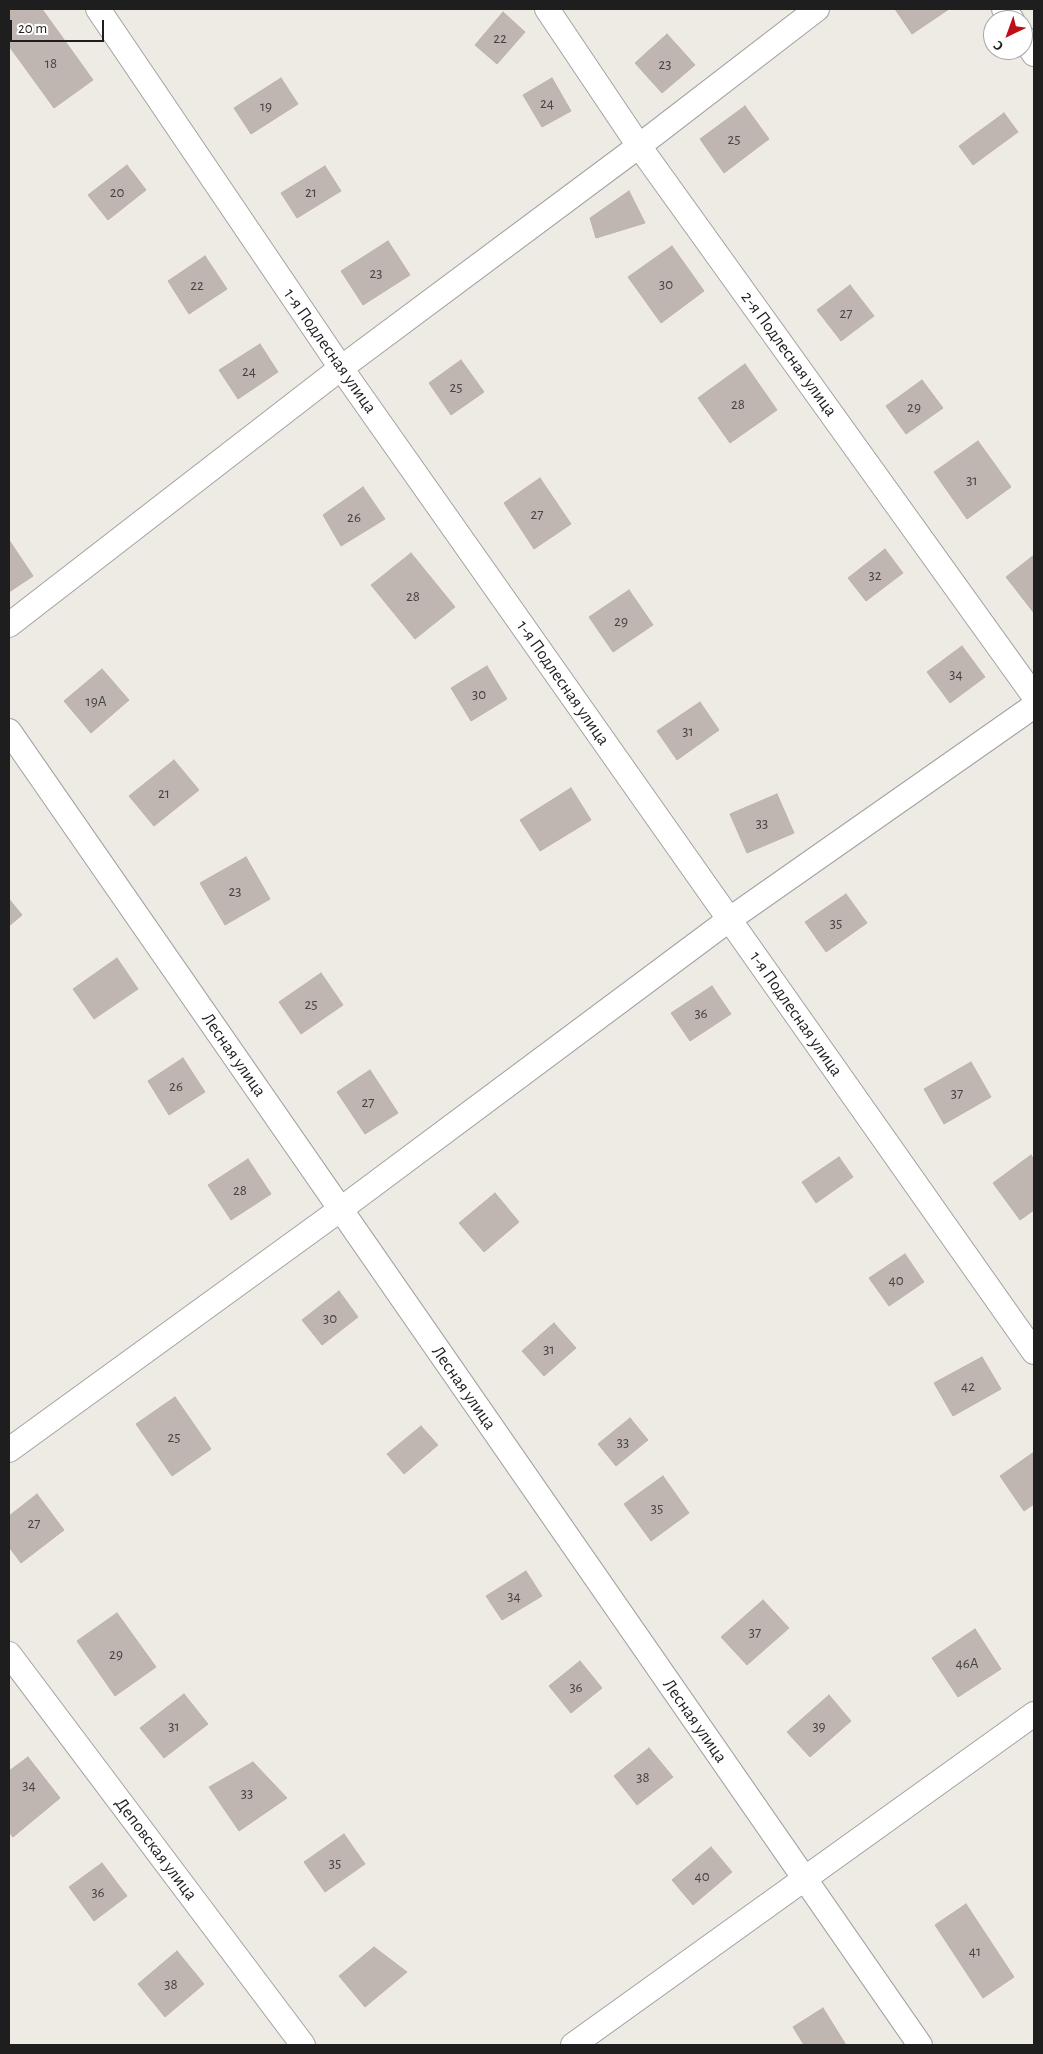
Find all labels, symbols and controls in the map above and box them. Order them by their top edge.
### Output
scale bar [12,10,106,42]
north arrow [983,10,1033,60]
text: 20 m [18,21,47,36]
house number: 22 [493,29,507,47]
text: С [991,38,1006,53]
house number: 18 [45,54,57,72]
house number: 23 [658,55,672,73]
house number: 24 [540,94,554,112]
house number: 19 [260,97,272,115]
house number: 25 [727,130,741,148]
house number: 20 [110,183,124,201]
house number: 21 [305,183,317,201]
house number: 23 [369,264,383,282]
house number: 30 [659,275,673,293]
house number: 22 [190,276,204,294]
street label: 1-я Подлесная улица [279,284,381,418]
street label: 2-я Подлесная улица [736,287,842,421]
house number: 27 [839,304,853,322]
house number: 24 [242,362,256,380]
house number: 25 [449,378,463,396]
house number: 28 [731,395,745,413]
house number: 29 [907,398,921,416]
house number: 31 [966,471,978,489]
house number: 27 [530,505,544,523]
house number: 26 [347,508,361,526]
house number: 32 [868,566,882,584]
house number: 28 [406,587,420,605]
house number: 29 [614,612,628,630]
street label: 1-я Подлесная улица [512,616,614,750]
house number: 34 [949,665,963,683]
house number: 30 [472,685,486,703]
house number: 19А [85,692,107,710]
house number: 31 [682,722,694,740]
house number: 21 [158,784,170,802]
house number: 33 [756,814,768,832]
house number: 23 [228,882,242,900]
house number: 35 [830,914,842,932]
street label: 1-я Подлесная улица [745,947,847,1081]
house number: 25 [304,995,318,1013]
house number: 36 [694,1004,708,1022]
street label: Лесная улица [197,1009,271,1101]
house number: 26 [169,1077,183,1095]
house number: 37 [951,1084,963,1102]
house number: 27 [361,1093,375,1111]
house number: 28 [233,1181,247,1199]
house number: 40 [888,1271,904,1289]
house number: 30 [323,1309,337,1327]
house number: 31 [543,1340,555,1358]
street label: Лесная улица [427,1342,501,1434]
house number: 42 [961,1377,975,1395]
house number: 25 [167,1428,181,1446]
house number: 33 [617,1433,629,1451]
house number: 35 [651,1499,663,1517]
house number: 27 [27,1514,41,1532]
house number: 34 [507,1587,521,1605]
house number: 37 [749,1623,761,1641]
house number: 29 [109,1645,123,1663]
house number: 46А [955,1654,979,1672]
street label: Лесная улица [658,1675,732,1767]
house number: 36 [569,1678,583,1696]
house number: 31 [168,1717,180,1735]
house number: 39 [812,1717,826,1735]
house number: 38 [636,1768,650,1786]
house number: 34 [22,1776,36,1794]
house number: 33 [241,1784,253,1802]
street label: Деповская улица [110,1793,202,1905]
house number: 35 [329,1854,341,1872]
house number: 40 [694,1867,710,1885]
house number: 36 [91,1883,105,1901]
house number: 41 [969,1942,981,1960]
house number: 38 [164,1975,178,1993]

